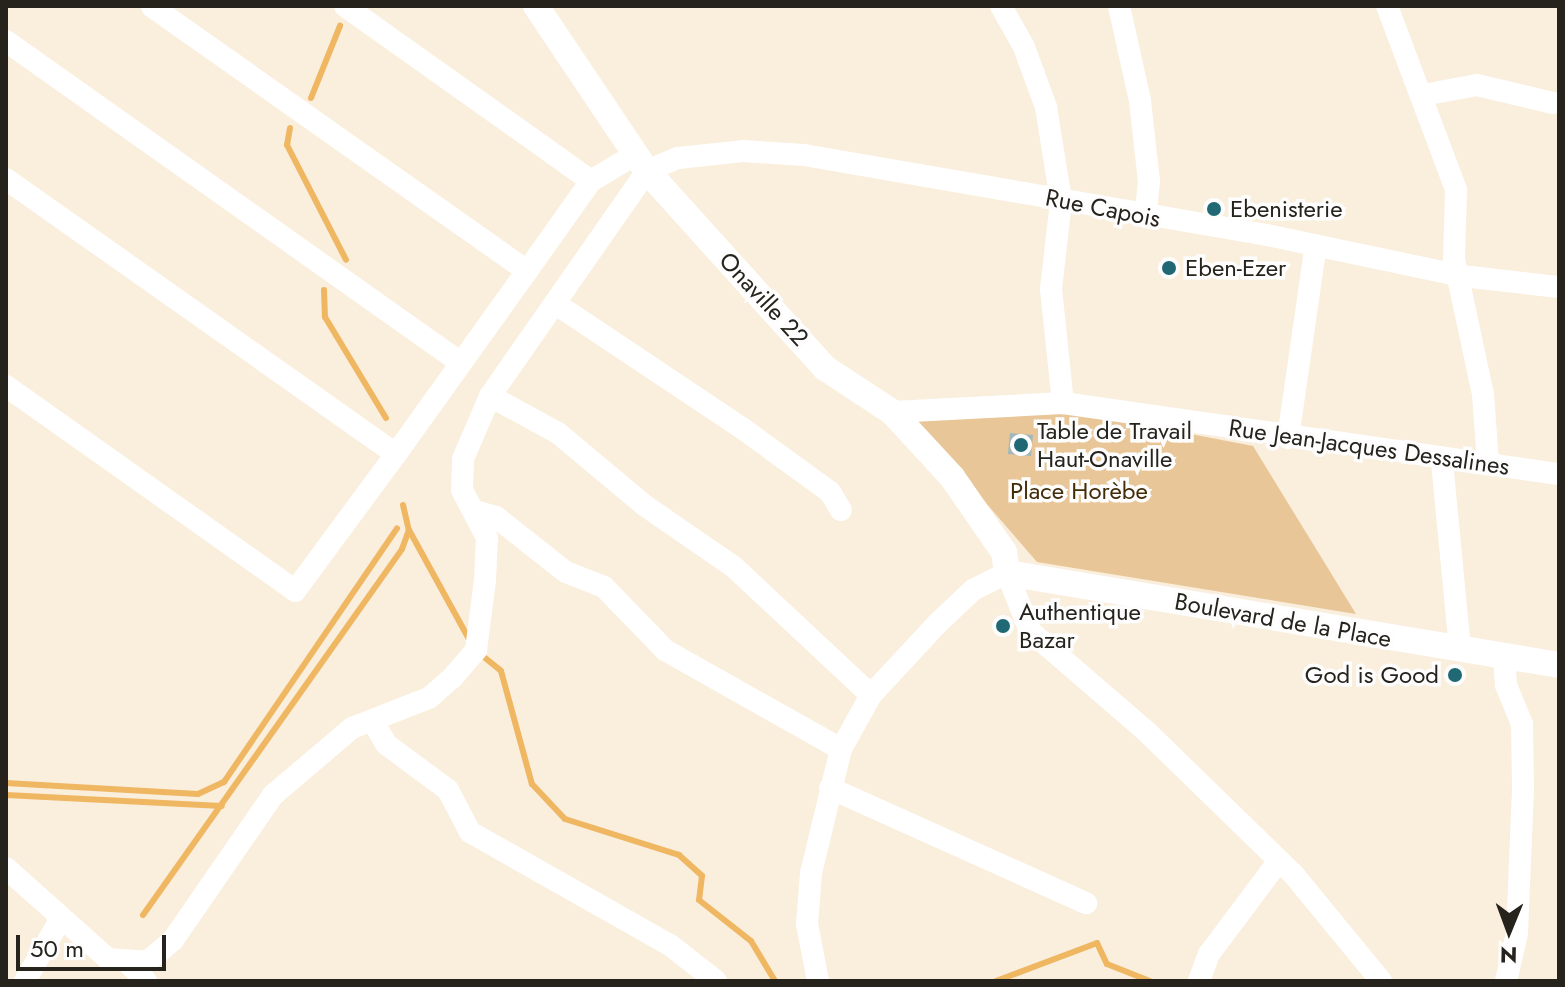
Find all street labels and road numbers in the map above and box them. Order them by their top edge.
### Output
street label: Rue Capois [1043,183,1163,233]
street label: Onaville 22 [713,246,815,352]
street label: Rue Jean-Jacques Dessalines [1227,413,1511,481]
street label: Boulevard de la Place [1172,587,1394,653]

